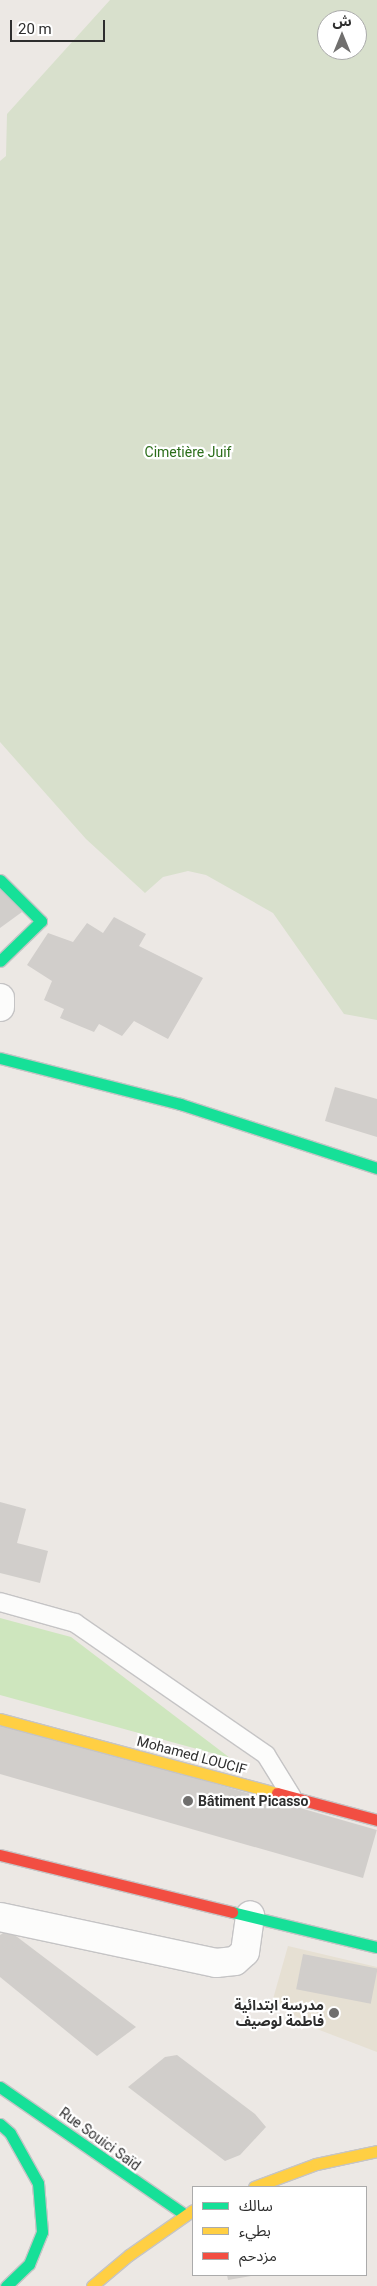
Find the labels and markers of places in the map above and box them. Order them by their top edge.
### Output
place label: Bâtiment Picasso [198,1793,308,1809]
marker: Bâtiment Picasso [182,1795,194,1807]
place label: مدرسة ابتدائية فاطمة لوصيف [234,1997,324,2030]
marker: مدرسة ابتدائية فاطمة لوصيف [328,2007,340,2019]

